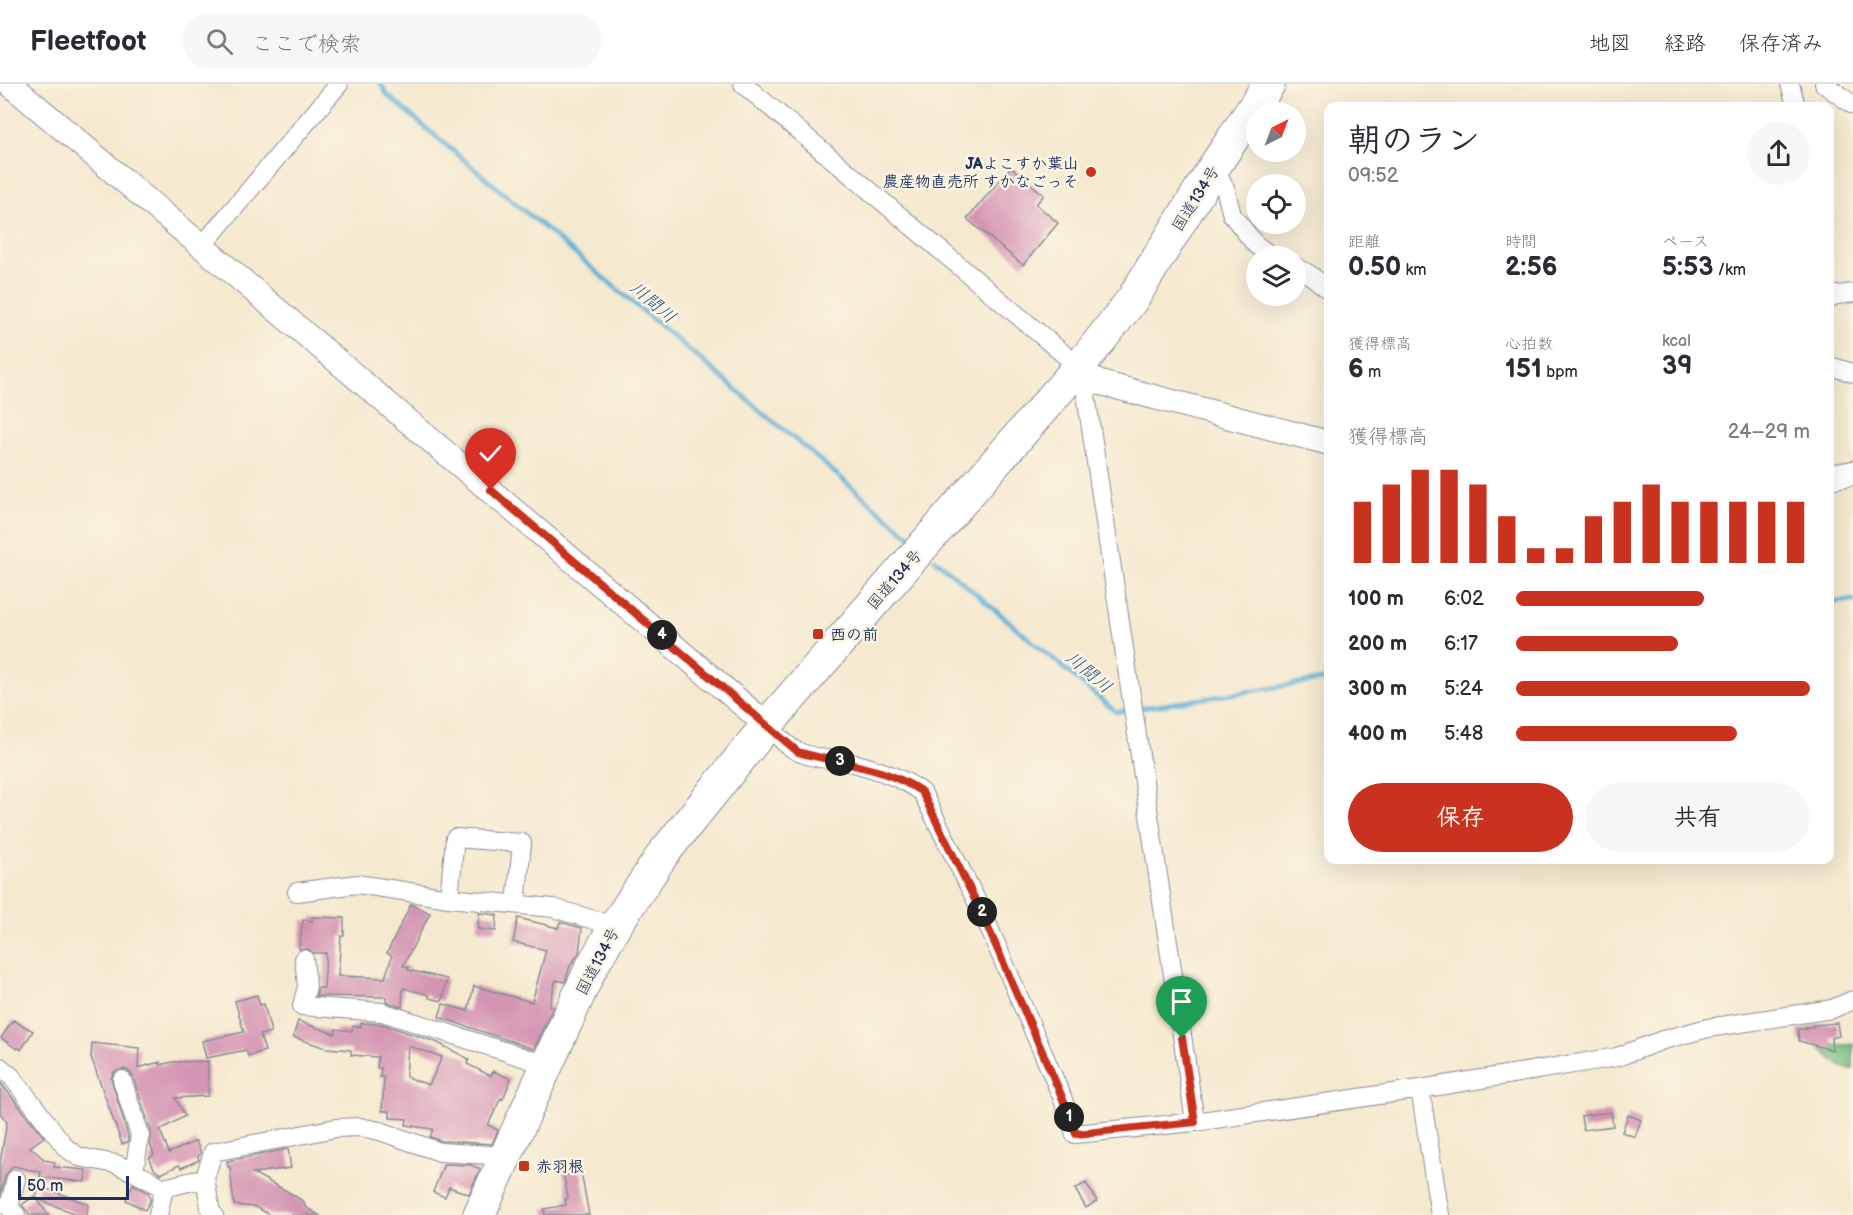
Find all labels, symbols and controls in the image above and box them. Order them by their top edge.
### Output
search box [182,14,602,68]
text: Fleetfoot [30,25,146,58]
icon: search [203,25,236,58]
text: ここで検索 [251,31,361,58]
text: 地図 [1589,31,1631,56]
text: 経路 [1664,31,1706,56]
text: 保存済み [1739,31,1823,56]
north arrow [1246,102,1306,162]
map controls [1246,102,1306,306]
text: 朝のラン [1348,121,1480,161]
button: share [1747,122,1810,185]
place label: JAよこすか葉山 農産物直売所 すかなごっそ [883,155,1079,192]
street label: 国道134号 [1169,162,1224,235]
text: 09:52 [1348,164,1399,188]
marker: JAよこすか葉山 農産物直売所 すかなごっそ [1084,165,1098,179]
button: locate [1246,174,1306,234]
text: 距離 [1348,233,1380,252]
text: 時間 [1505,233,1537,252]
text: ペース [1662,233,1709,252]
button: layers [1246,246,1306,306]
text: 0.50 [1348,252,1401,283]
text: 2:56 [1505,252,1558,283]
text: 5:53 [1662,252,1713,283]
text: km [1401,261,1427,280]
text: /km [1713,261,1746,280]
water label: 川間川 [625,277,680,328]
text: kcal [1662,332,1691,351]
text: 獲得標高 [1348,335,1412,354]
text: 心拍数 [1505,335,1553,354]
text: 39 [1662,351,1692,382]
text: 6 [1348,354,1364,385]
text: 151 [1505,354,1542,385]
text: m [1364,363,1381,382]
text: bpm [1542,363,1578,382]
text: 24–29 m [1728,420,1810,444]
text: 獲得標高 [1348,425,1428,449]
pin [465,428,516,490]
icon: check [474,437,507,470]
street label: 国道134号 [864,546,927,614]
text: 100 m [1348,587,1404,611]
text: 6:02 [1444,587,1484,611]
pin: 4 [647,620,677,650]
text: 4 [657,625,667,644]
place label: 西の前 [830,626,878,645]
marker: 西の前 [811,627,825,641]
text: 200 m [1348,632,1407,656]
text: 6:17 [1444,632,1478,656]
water label: 川間川 [1061,647,1116,698]
text: 300 m [1348,677,1407,701]
text: 5:24 [1444,677,1483,701]
text: 400 m [1348,722,1407,746]
text: 5:48 [1444,722,1483,746]
pin: 3 [825,746,855,776]
text: 3 [835,751,845,770]
button: 保存 [1348,783,1573,852]
button: 共有 [1585,783,1810,852]
pin: 2 [967,897,997,927]
text: 2 [977,902,987,921]
street label: 国道134号 [573,925,624,999]
pin [1156,976,1207,1038]
icon: arrive [1165,985,1198,1018]
pin: 1 [1054,1102,1084,1132]
text: 1 [1066,1107,1072,1126]
place label: 赤羽根 [536,1158,584,1177]
marker: 赤羽根 [517,1159,531,1173]
scale bar [18,1173,129,1200]
text: 50 m [27,1177,63,1196]

